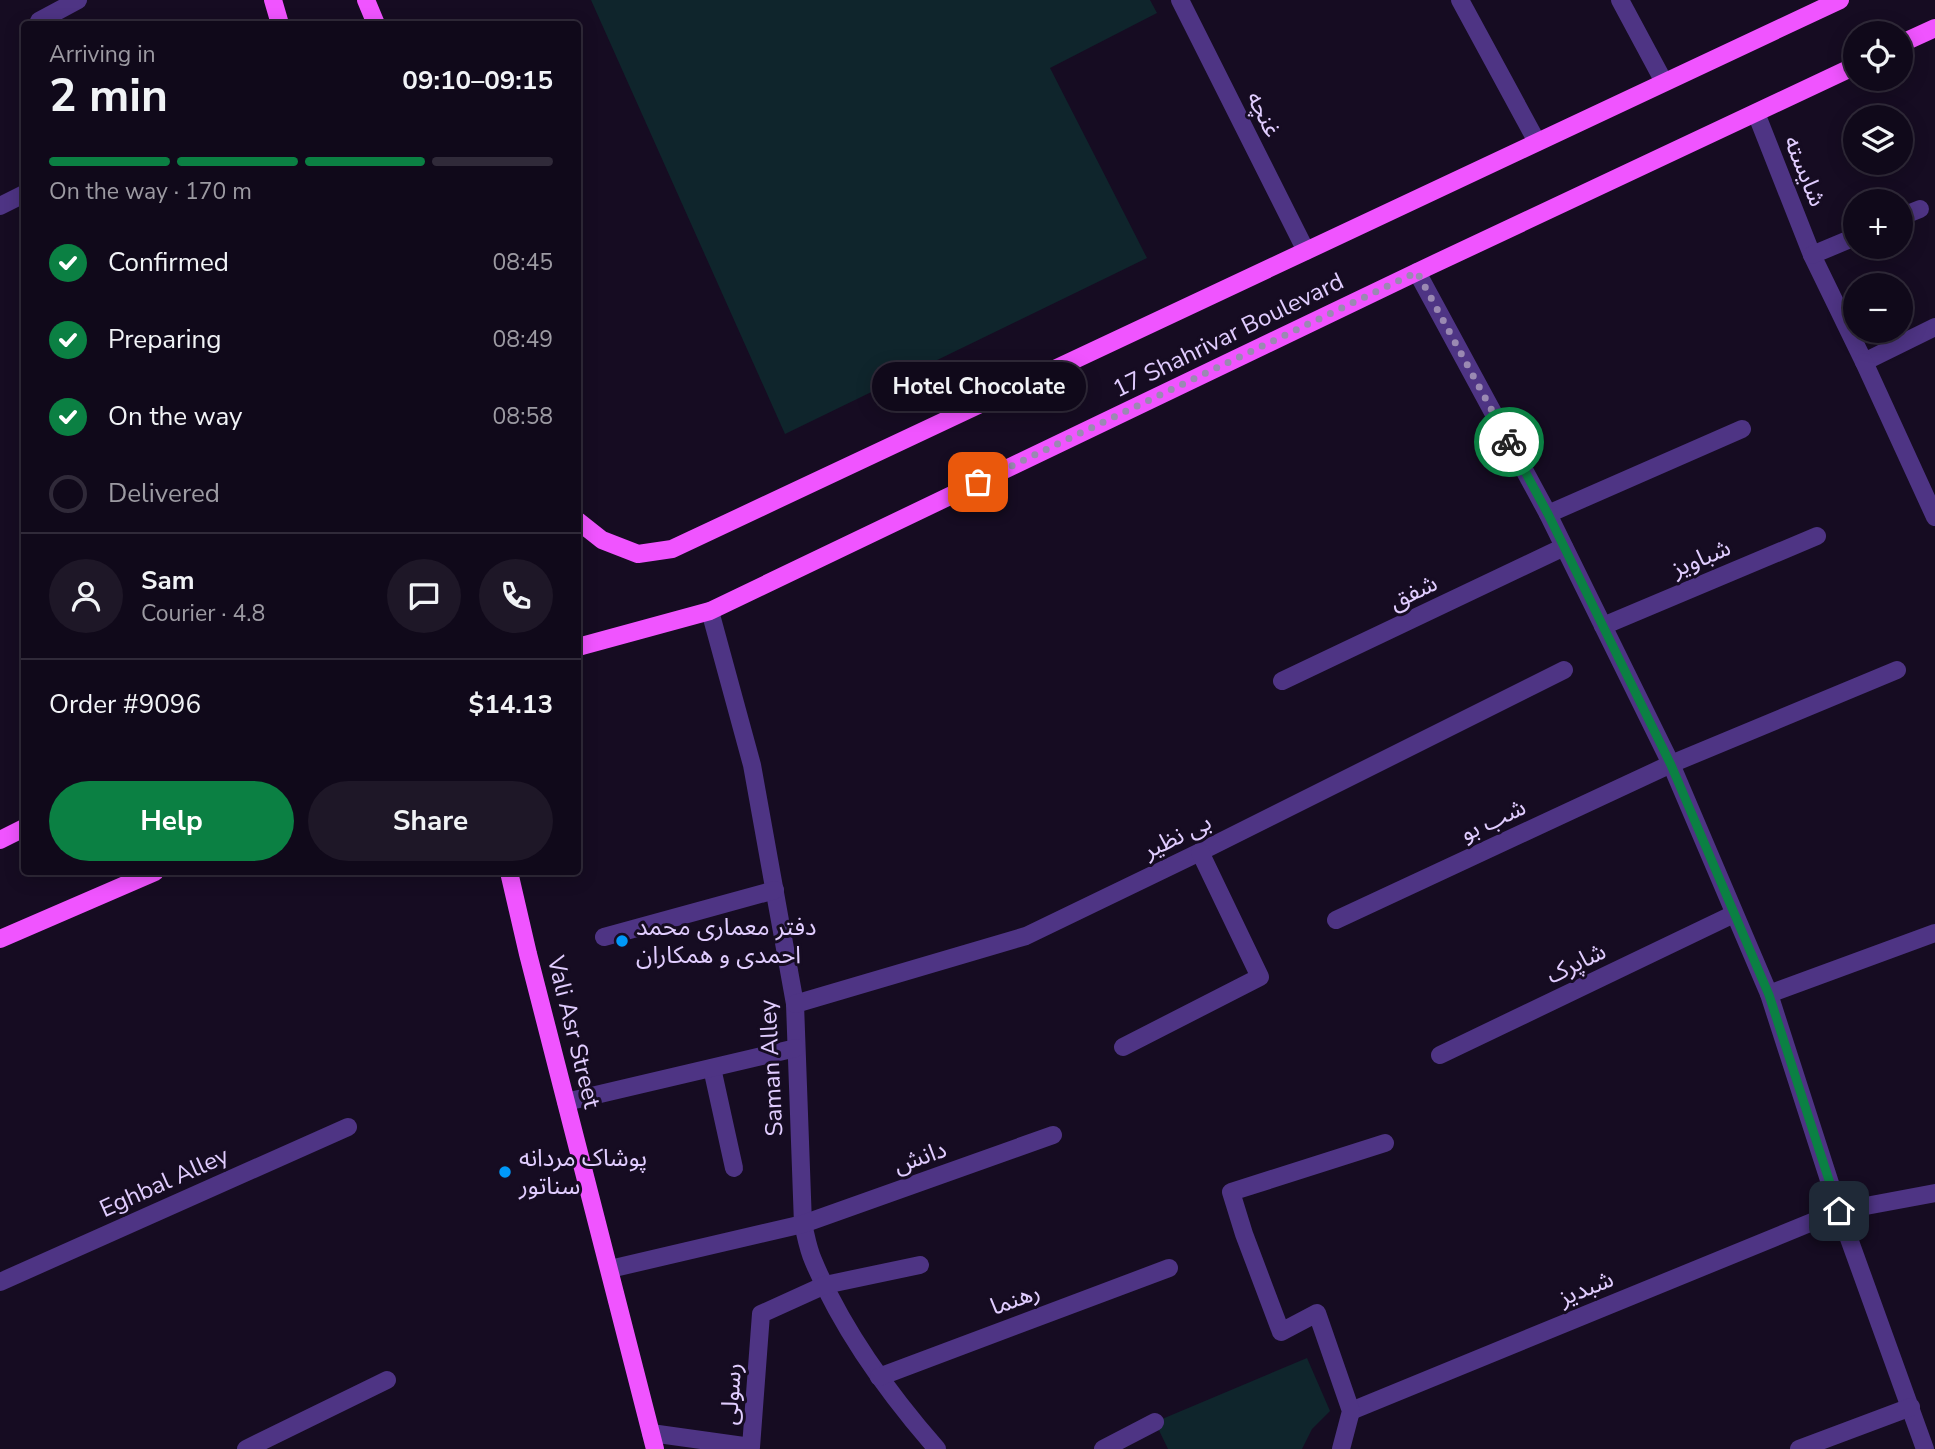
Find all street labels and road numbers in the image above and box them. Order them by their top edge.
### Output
street label: غنچه [1239,86,1289,142]
street label: شایسته [1776,131,1834,211]
street label: 17 Shahrivar Boulevard [1107,265,1349,405]
street label: شباویز [1666,531,1736,585]
street label: شفق [1384,567,1442,617]
street label: شب بو [1455,791,1531,849]
street label: بی نظیر [1137,806,1216,867]
street label: شاپرک [1541,935,1611,991]
street label: Vali Asr Street [539,952,609,1112]
street label: Saman Alley [751,998,791,1137]
street label: دانش [889,1133,951,1181]
street label: Eghbal Alley [94,1139,234,1225]
street label: شبدیز [1553,1263,1618,1314]
street label: رهنما [986,1275,1044,1323]
street label: رسولی [713,1362,749,1426]

